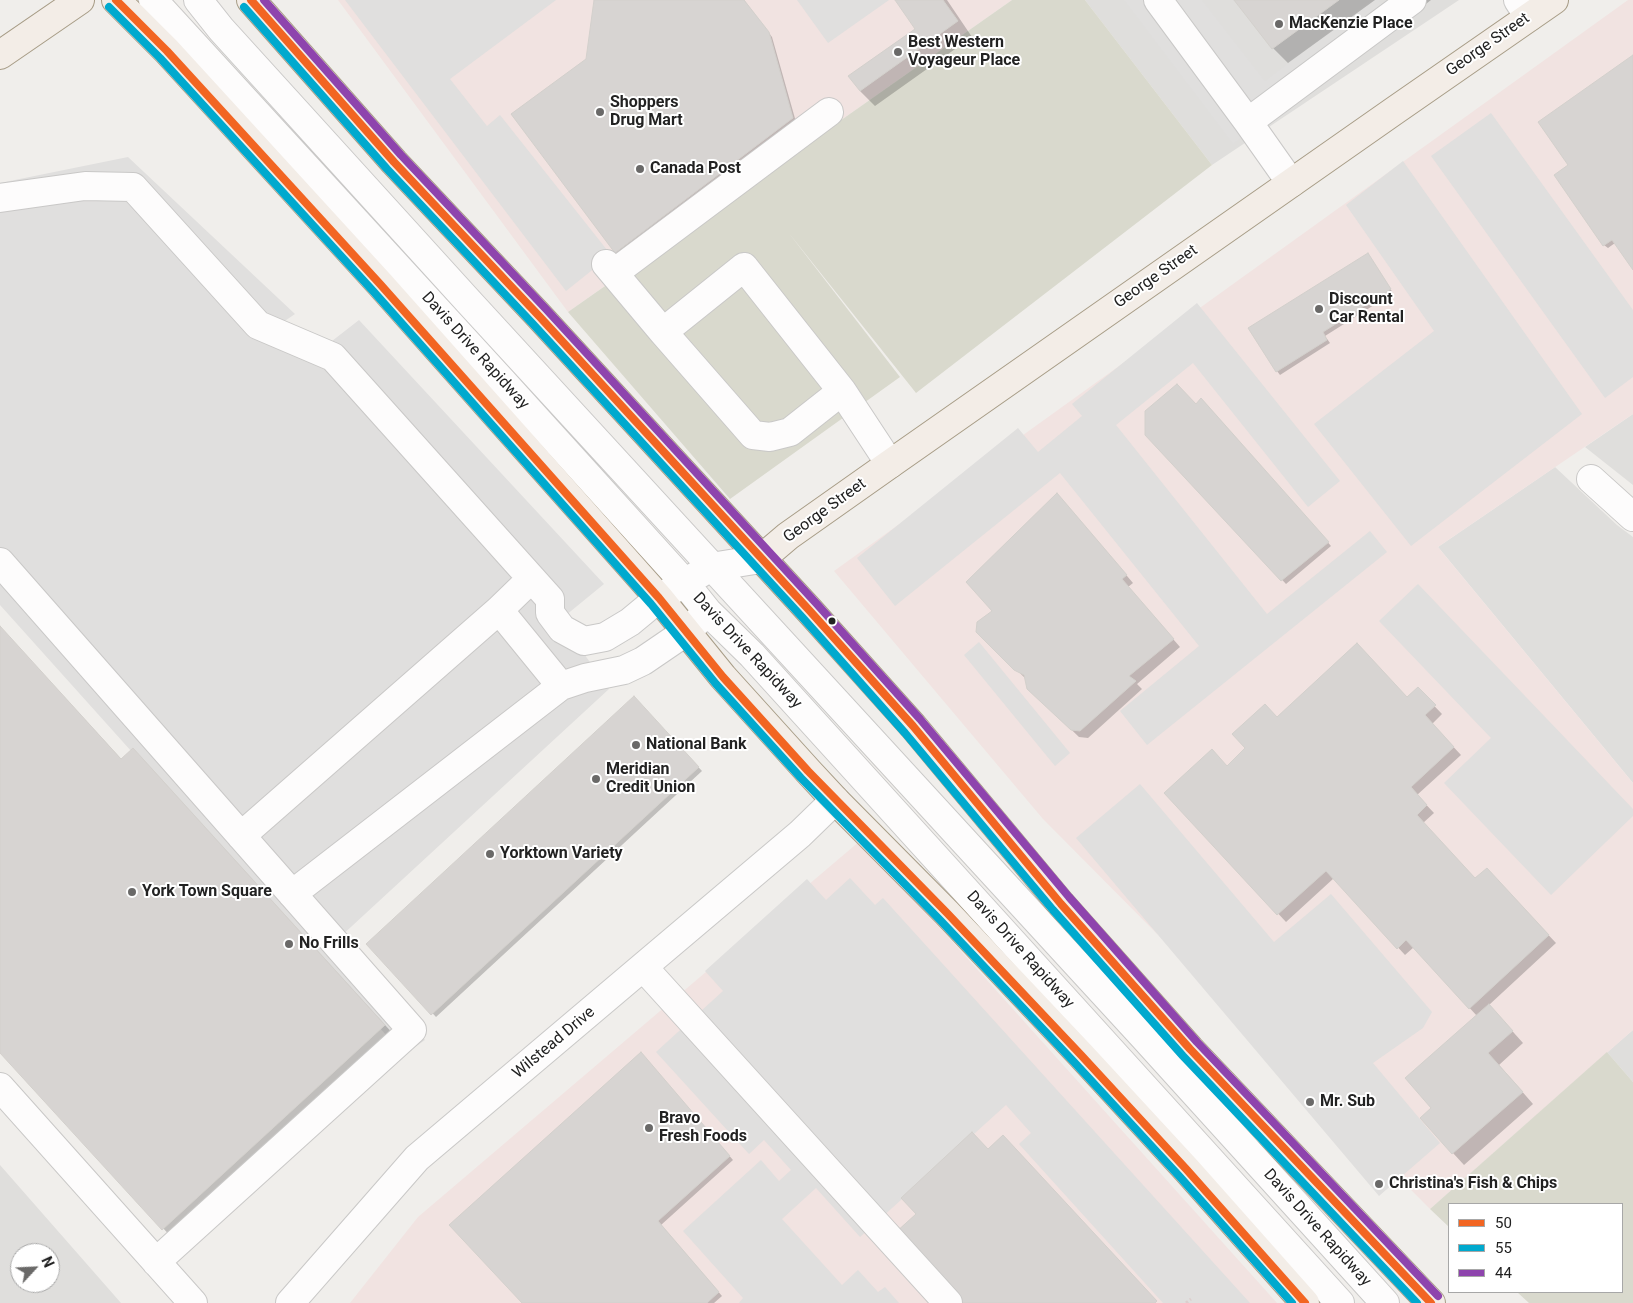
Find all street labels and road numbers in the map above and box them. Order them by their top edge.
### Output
street label: George Street [1443,9,1533,81]
street label: George Street [1111,241,1201,313]
street label: Davis Drive Rapidway [417,288,533,414]
street label: George Street [780,475,870,547]
street label: Davis Drive Rapidway [688,589,806,713]
street label: Davis Drive Rapidway [962,887,1078,1013]
street label: Wilstead Drive [509,1003,599,1083]
street label: Davis Drive Rapidway [1259,1165,1375,1291]

